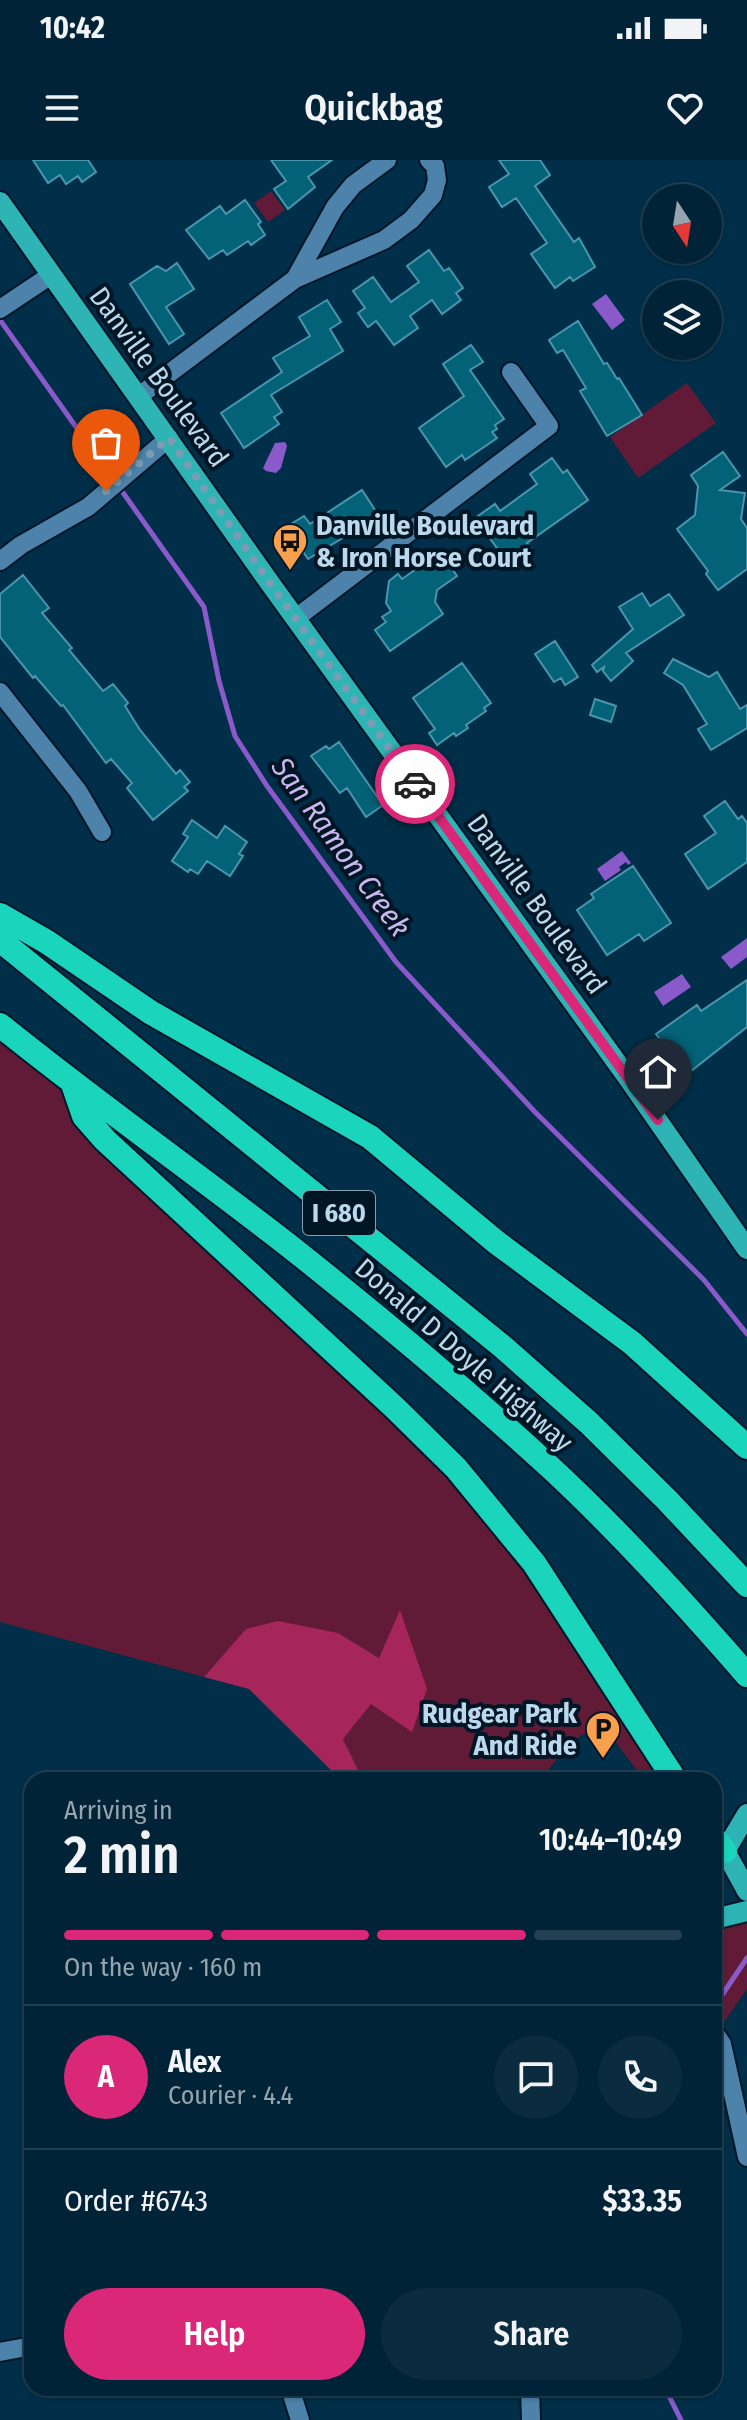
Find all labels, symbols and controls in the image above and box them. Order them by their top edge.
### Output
text: 10:42 [40,10,105,46]
icon: menu [40,86,84,130]
text: Quickbag [304,86,443,130]
icon: heart [663,86,707,130]
north arrow [642,184,722,264]
map controls [642,184,722,360]
button: layers [642,280,722,360]
street label: Danville Boulevard [83,281,235,473]
pin [72,409,140,491]
icon: bag [84,421,128,465]
place label: Danville Boulevard & Iron Horse Court [316,509,534,574]
bus stop icon: Danville Boulevard & Iron Horse Court [271,522,309,572]
courier [375,744,455,824]
water label: San Ramon Creek [263,750,418,944]
icon: car [393,762,437,806]
street label: Danville Boulevard [461,808,613,1000]
pin [624,1038,692,1120]
icon: home [636,1050,680,1094]
road number: I 680 [303,1191,375,1235]
street label: Donald D Doyle Highway [348,1251,580,1459]
place label: Rudgear Park And Ride [422,1697,578,1762]
parking icon: Rudgear Park And Ride [584,1710,622,1760]
text: Arriving in [64,1795,173,1826]
text: 10:44–10:49 [539,1822,682,1858]
text: 2 min [64,1824,180,1887]
text: On the way · 160 m [64,1952,262,1983]
button: chat [494,2035,578,2119]
button: phone [598,2035,682,2119]
text: Alex [168,2044,221,2080]
text: A [98,2059,114,2095]
text: Courier · 4.4 [168,2080,293,2111]
text: Order #6743 [64,2183,208,2219]
text: $33.35 [602,2183,682,2219]
button: Help [64,2288,365,2380]
button: Share [381,2288,682,2380]

